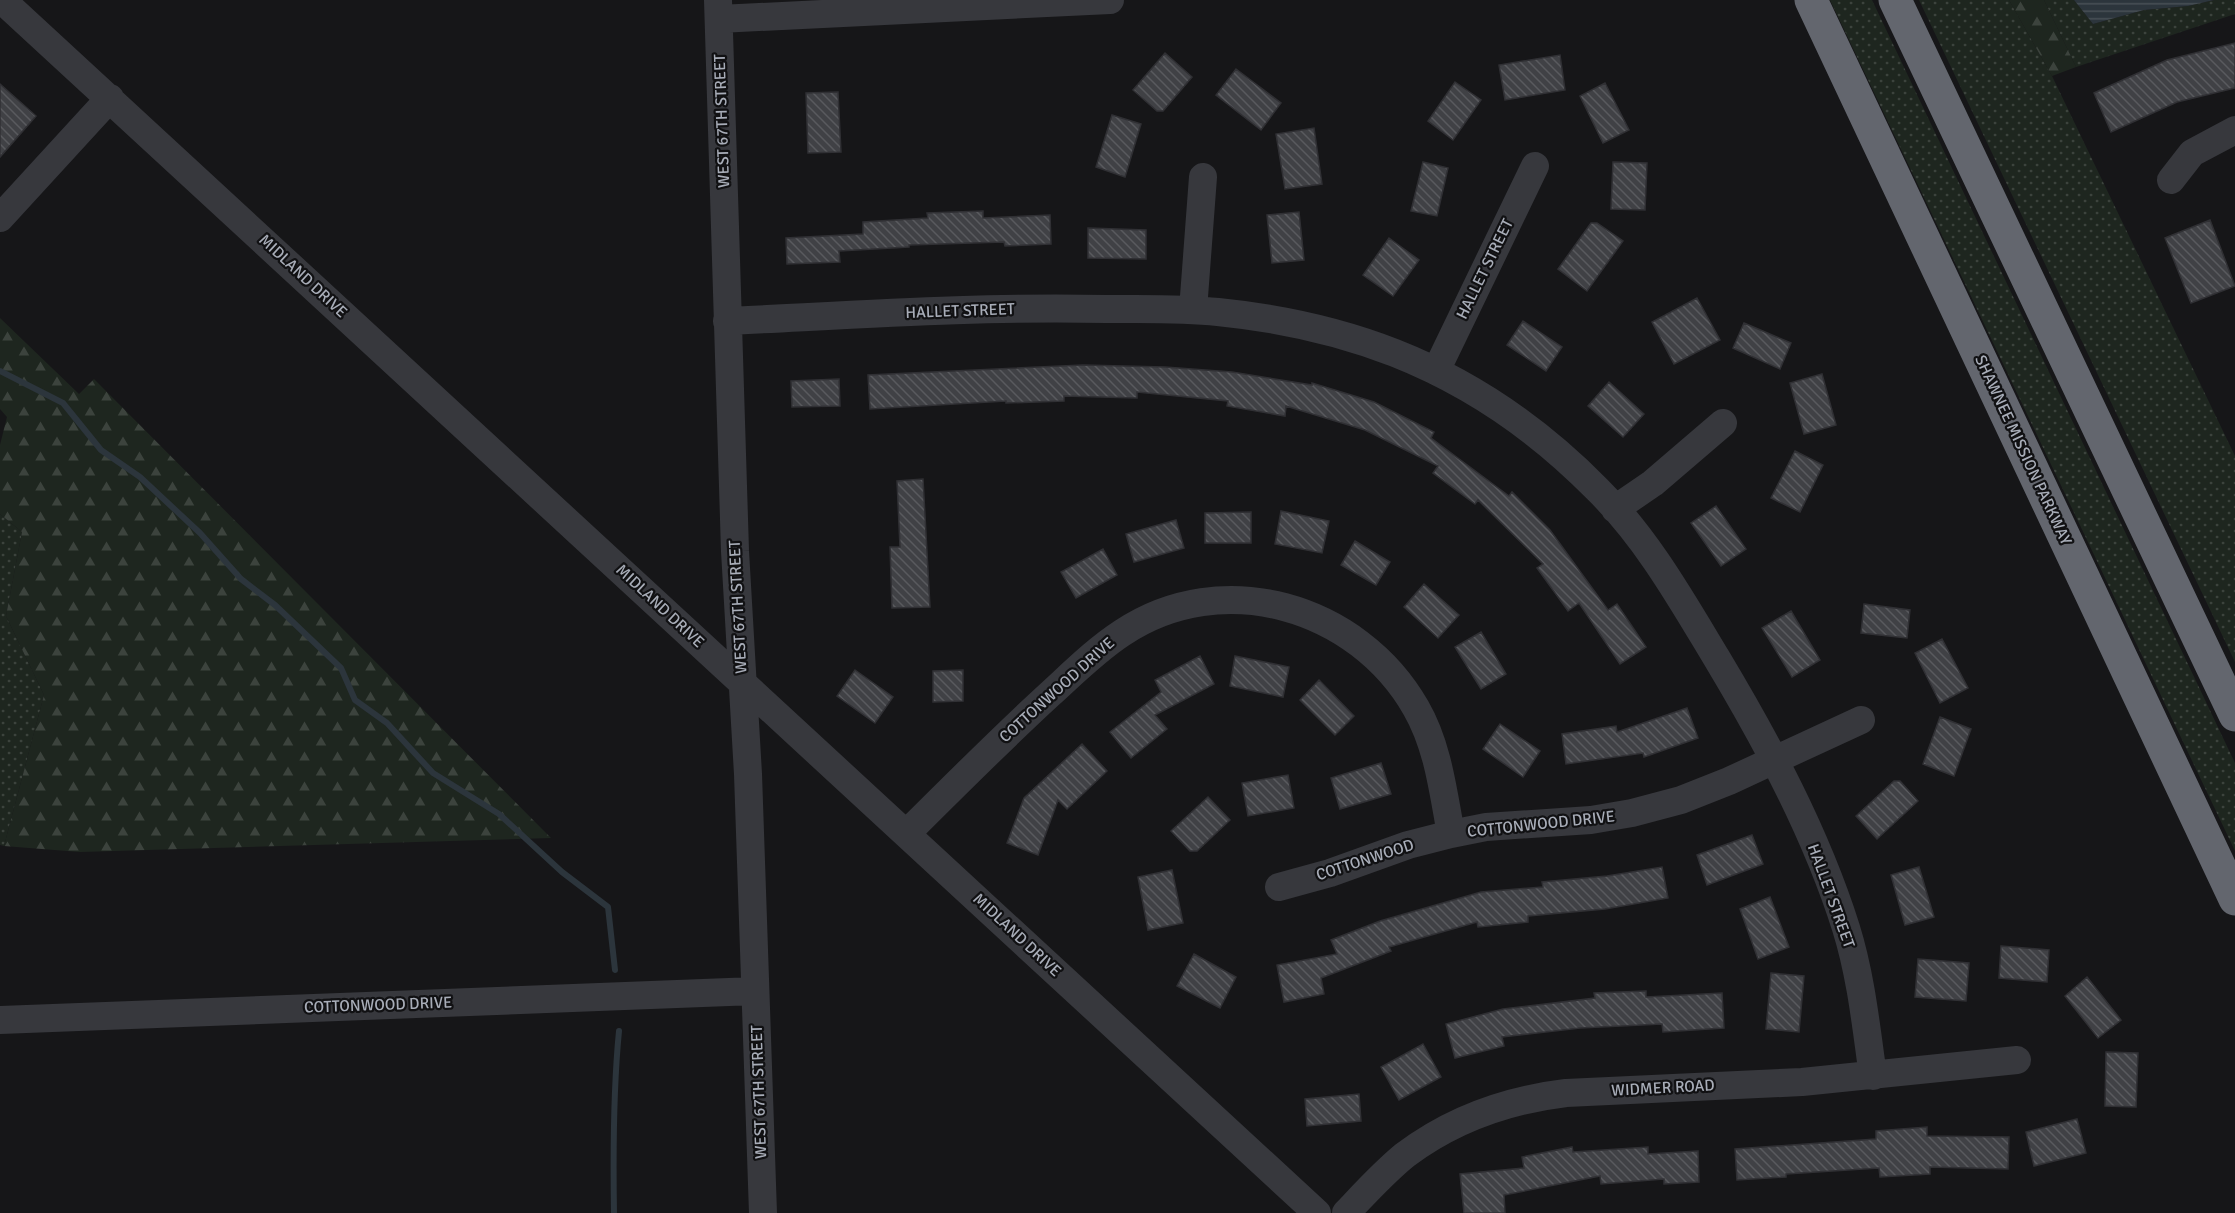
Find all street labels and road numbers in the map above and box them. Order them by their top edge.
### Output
street label: WEST 67TH STREET [710,54,734,188]
street label: HALLET STREET [1452,215,1518,323]
street label: MIDLAND DRIVE [255,230,351,322]
street label: HALLET STREET [905,299,1015,323]
street label: SHAWNEE MISSION PARKWAY [1970,352,2076,548]
street label: WEST 67TH STREET [725,539,751,674]
street label: MIDLAND DRIVE [612,560,708,652]
street label: COTTONWOOD DRIVE [995,633,1119,747]
street label: COTTONWOOD DRIVE [1466,806,1616,842]
street label: COTTONWOOD [1314,835,1416,885]
street label: HALLET STREET [1803,841,1859,951]
street label: MIDLAND DRIVE [969,889,1065,981]
street label: COTTONWOOD DRIVE [304,992,452,1018]
street label: WEST 67TH STREET [747,1025,771,1159]
street label: WIDMER ROAD [1611,1075,1715,1101]

